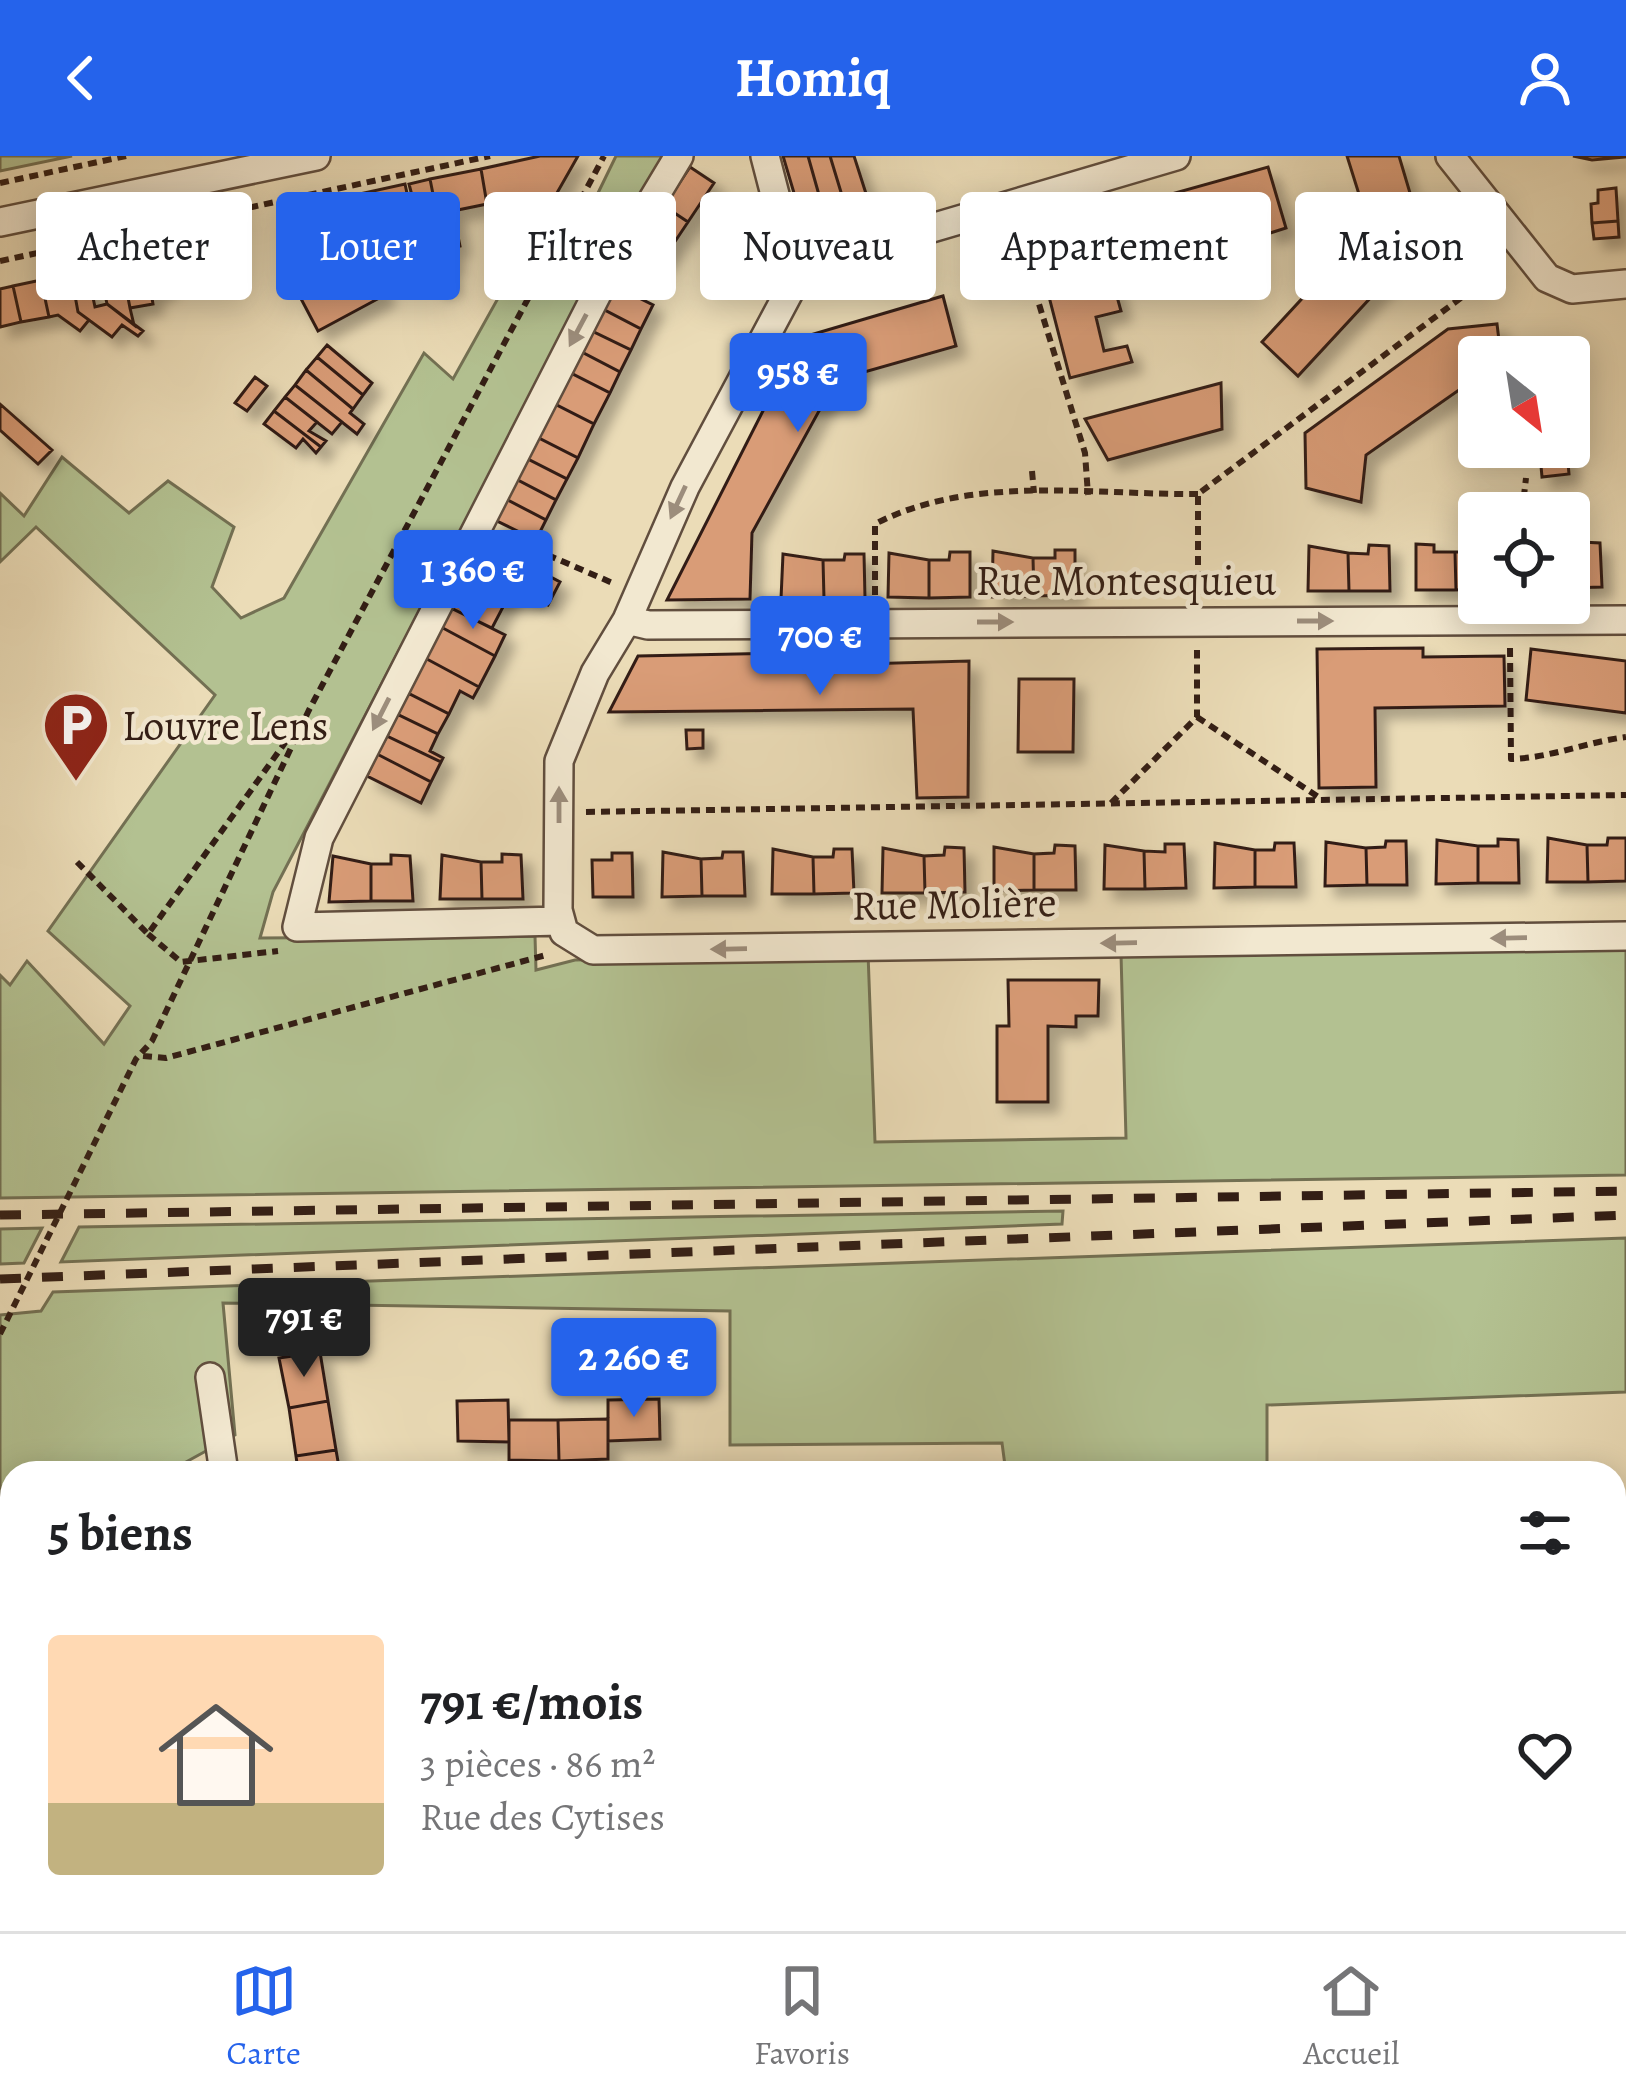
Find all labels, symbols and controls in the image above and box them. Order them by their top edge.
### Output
text: Homiq [735,41,891,115]
icon: back [48,45,114,111]
icon: person [1512,45,1578,111]
chip: Acheter [36,192,252,300]
chip: Louer [276,192,460,300]
chip: Filtres [484,192,676,300]
chip: Nouveau [700,192,936,300]
chip: Appartement [960,192,1271,300]
chip: Maison [1295,192,1506,300]
one-way arrow [568,312,589,347]
pin: 958 € [714,333,882,435]
north arrow [1458,336,1590,468]
map controls [1458,336,1590,624]
text: 958 € [757,345,839,398]
one-way arrow [668,485,688,520]
button: locate [1458,492,1590,624]
pin: 1 360 € [362,530,584,632]
text: 1 360 € [421,542,525,595]
street label: Rue Montesquieu [976,552,1276,609]
pin: 700 € [736,596,904,698]
text: 700 € [777,608,863,661]
one-way arrow [1297,611,1335,631]
one-way arrow [977,612,1015,632]
parking icon: Louvre Lens [41,690,111,784]
place label: Louvre Lens [122,697,328,754]
one-way arrow [371,697,391,731]
one-way arrow [549,785,569,823]
street label: Rue Molière [851,873,1057,934]
one-way arrow [1489,928,1527,947]
one-way arrow [1099,933,1137,953]
one-way arrow [709,939,747,958]
pin: 791 € [220,1278,388,1380]
text: 791 € [265,1290,343,1343]
pin: 2 260 € [523,1318,745,1420]
text: 2 260 € [578,1330,690,1383]
text: 5 biens [48,1498,193,1568]
icon: filters [1512,1500,1578,1566]
text: 791 €/mois [420,1667,643,1737]
icon: home [144,1683,288,1827]
icon: heart [1512,1722,1578,1788]
text: 3 pièces · 86 m² [420,1737,655,1790]
text: Rue des Cytises [420,1790,665,1843]
tab: Carte [227,1958,301,2075]
tab: Favoris [754,1958,850,2075]
tab: Accueil [1303,1958,1399,2075]

